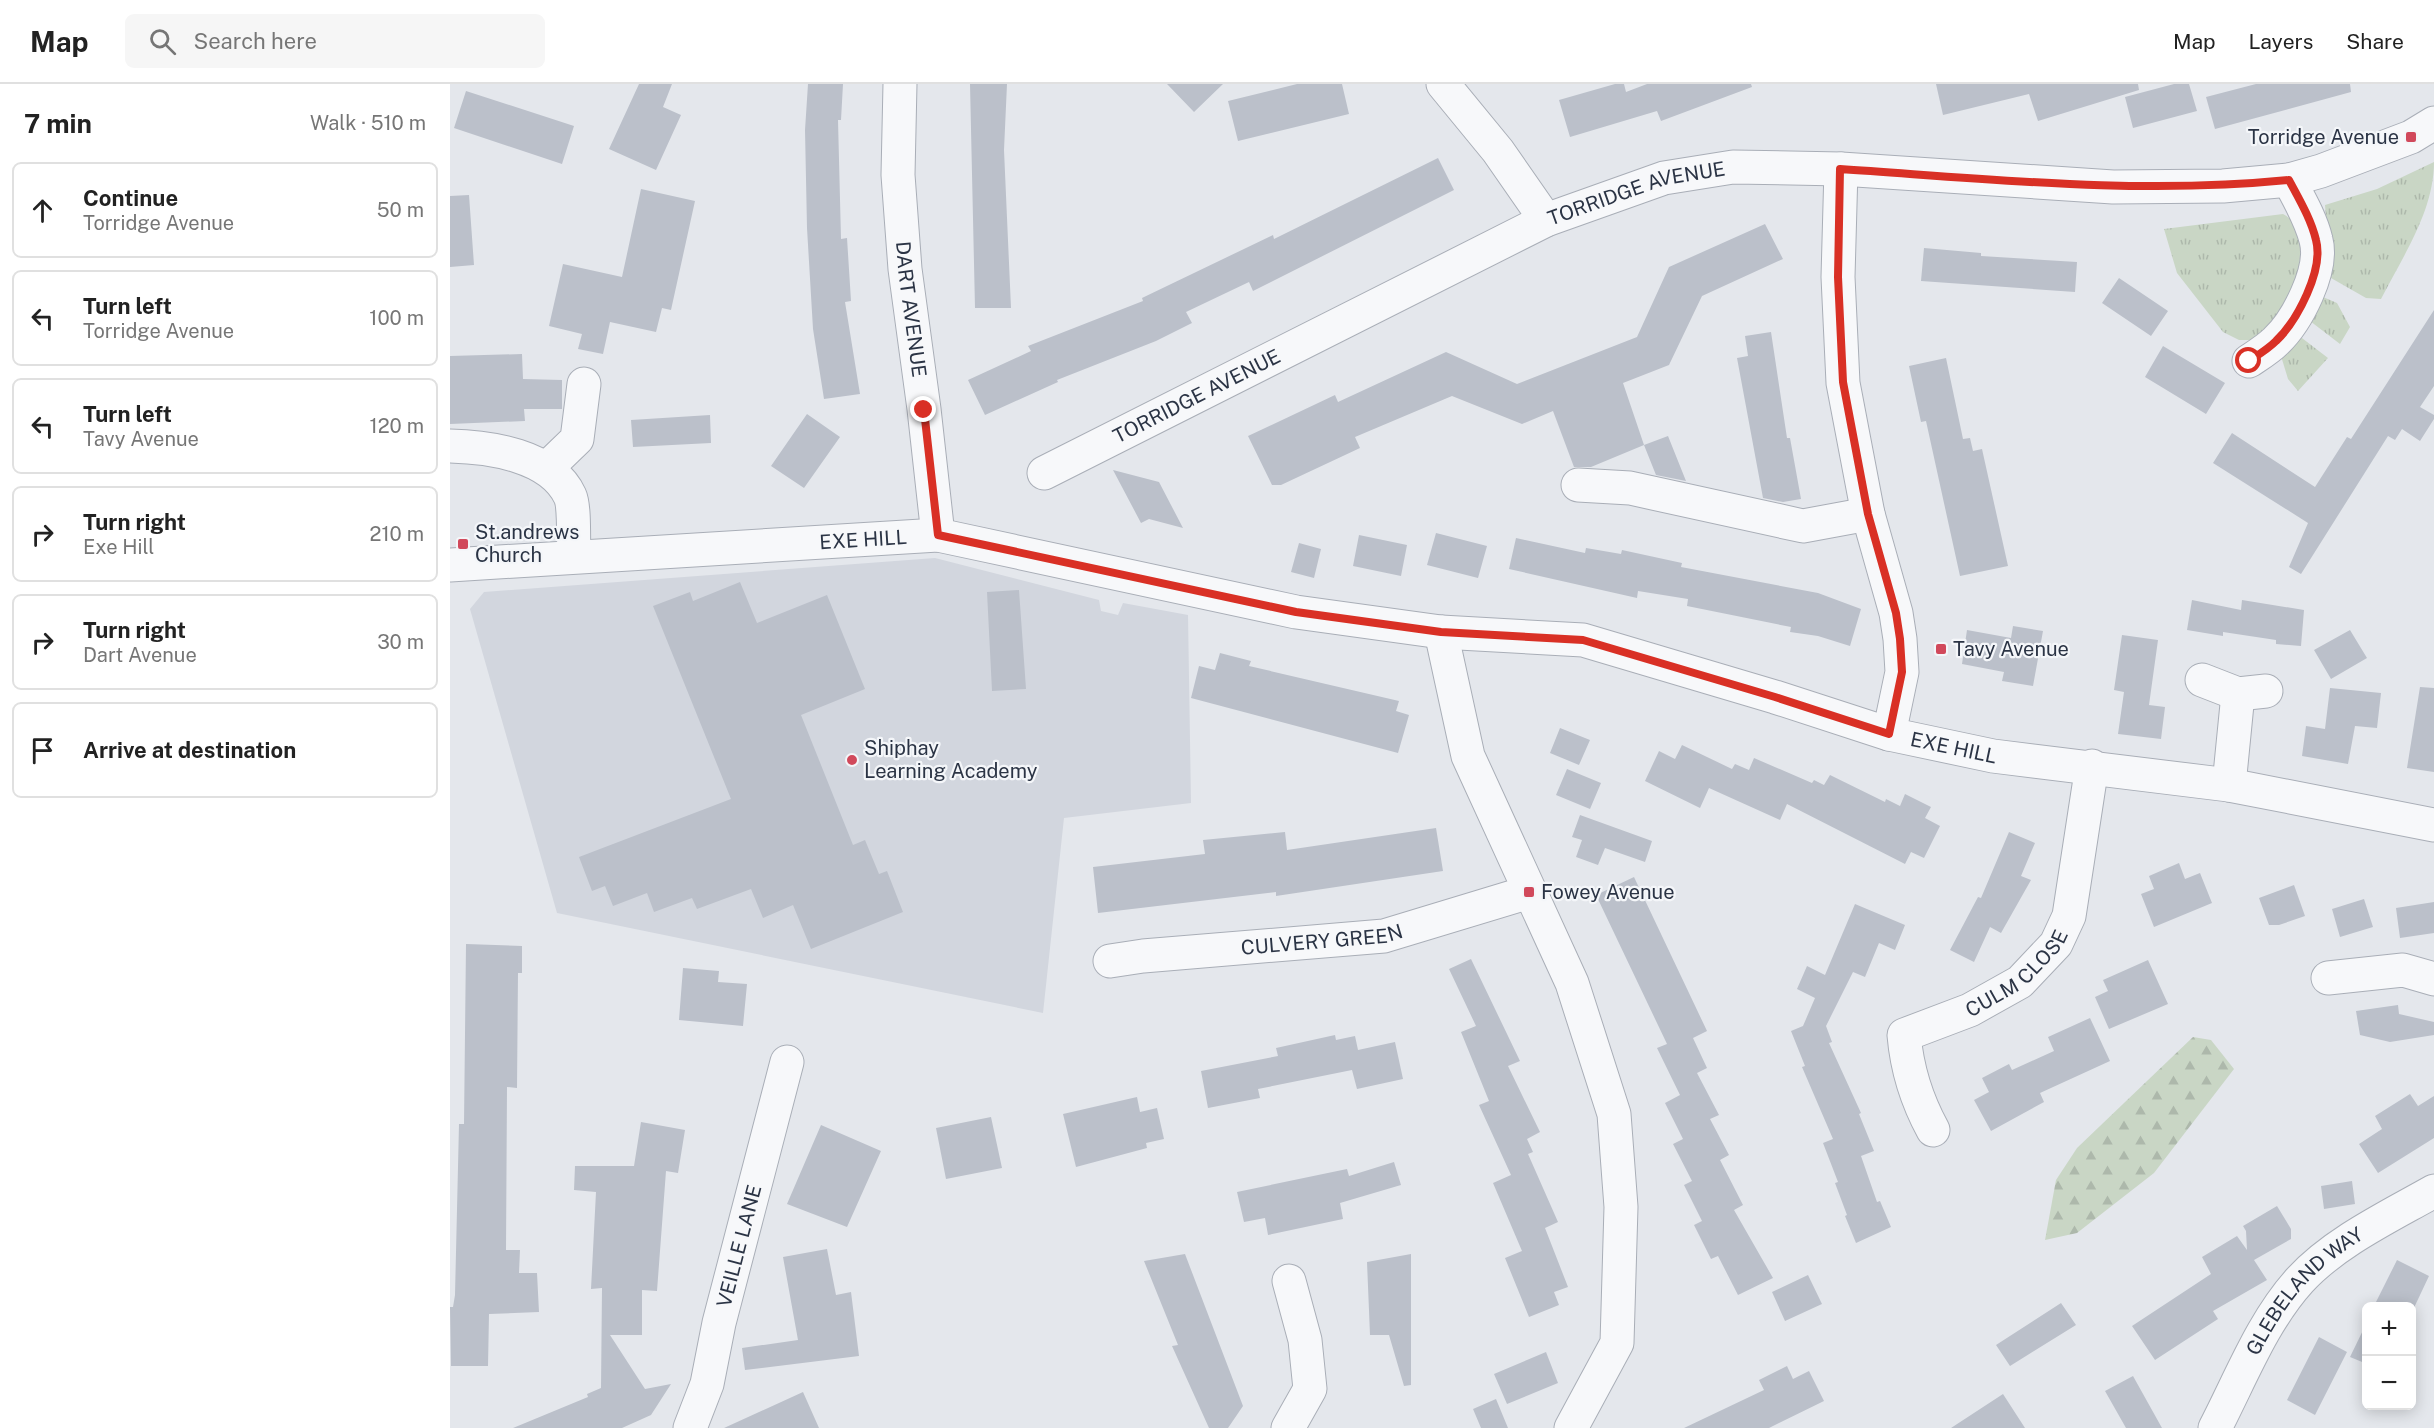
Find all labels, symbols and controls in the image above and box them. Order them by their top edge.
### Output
search box [125,14,545,68]
text: Map [30,25,89,58]
icon: search [146,25,179,58]
text: Search here [194,28,317,54]
text: Map [2173,29,2216,54]
text: Layers [2249,29,2313,54]
text: Share [2346,29,2404,54]
text: 7 min [24,108,92,139]
text: Walk · 510 m [310,111,426,135]
place label: Torridge Avenue [2248,125,2399,149]
marker: Torridge Avenue [2404,130,2418,144]
street label: TORRIDGE AVENUE [1544,156,1727,230]
text: Continue [83,185,178,211]
icon: ahead [26,194,59,227]
text: 50 m [377,198,424,222]
text: Torridge Avenue [83,211,234,235]
street label: DART AVENUE [891,240,932,379]
text: Turn left [83,293,172,319]
icon: left [26,302,59,335]
text: 100 m [369,306,424,330]
text: Torridge Avenue [83,319,234,343]
street label: TORRIDGE AVENUE [1109,344,1284,448]
route start [2235,347,2261,373]
route end [910,396,936,422]
text: Turn left [83,401,172,427]
icon: left [26,410,59,443]
text: 120 m [370,414,424,438]
text: Tavy Avenue [83,427,199,451]
text: Turn right [83,509,186,535]
icon: right [26,518,59,551]
place label: St.andrews Church [475,520,579,567]
text: 210 m [370,522,424,546]
street label: EXE HILL [819,525,908,554]
text: Exe Hill [83,535,154,559]
marker: St.andrews Church [456,537,470,551]
text: Turn right [83,617,186,643]
icon: right [26,626,59,659]
text: 30 m [377,630,424,654]
place label: Tavy Avenue [1953,637,2069,661]
marker: Tavy Avenue [1934,642,1948,656]
text: Dart Avenue [83,643,197,667]
street label: EXE HILL [1908,727,1999,769]
icon: arrive [26,734,59,767]
place label: Shiphay Learning Academy [864,736,1038,783]
text: Arrive at destination [83,737,296,763]
marker: Shiphay Learning Academy [845,753,859,767]
place label: Fowey Avenue [1541,880,1675,904]
marker: Fowey Avenue [1522,885,1536,899]
street label: CULVERY GREEN [1240,919,1406,960]
street label: CULM CLOSE [1961,926,2073,1022]
street label: VEILLE LANE [712,1182,767,1310]
street label: GLEBELAND WAY [2241,1222,2367,1359]
map controls [2362,1302,2416,1410]
button: + [2362,1302,2416,1356]
button: − [2362,1356,2416,1410]

